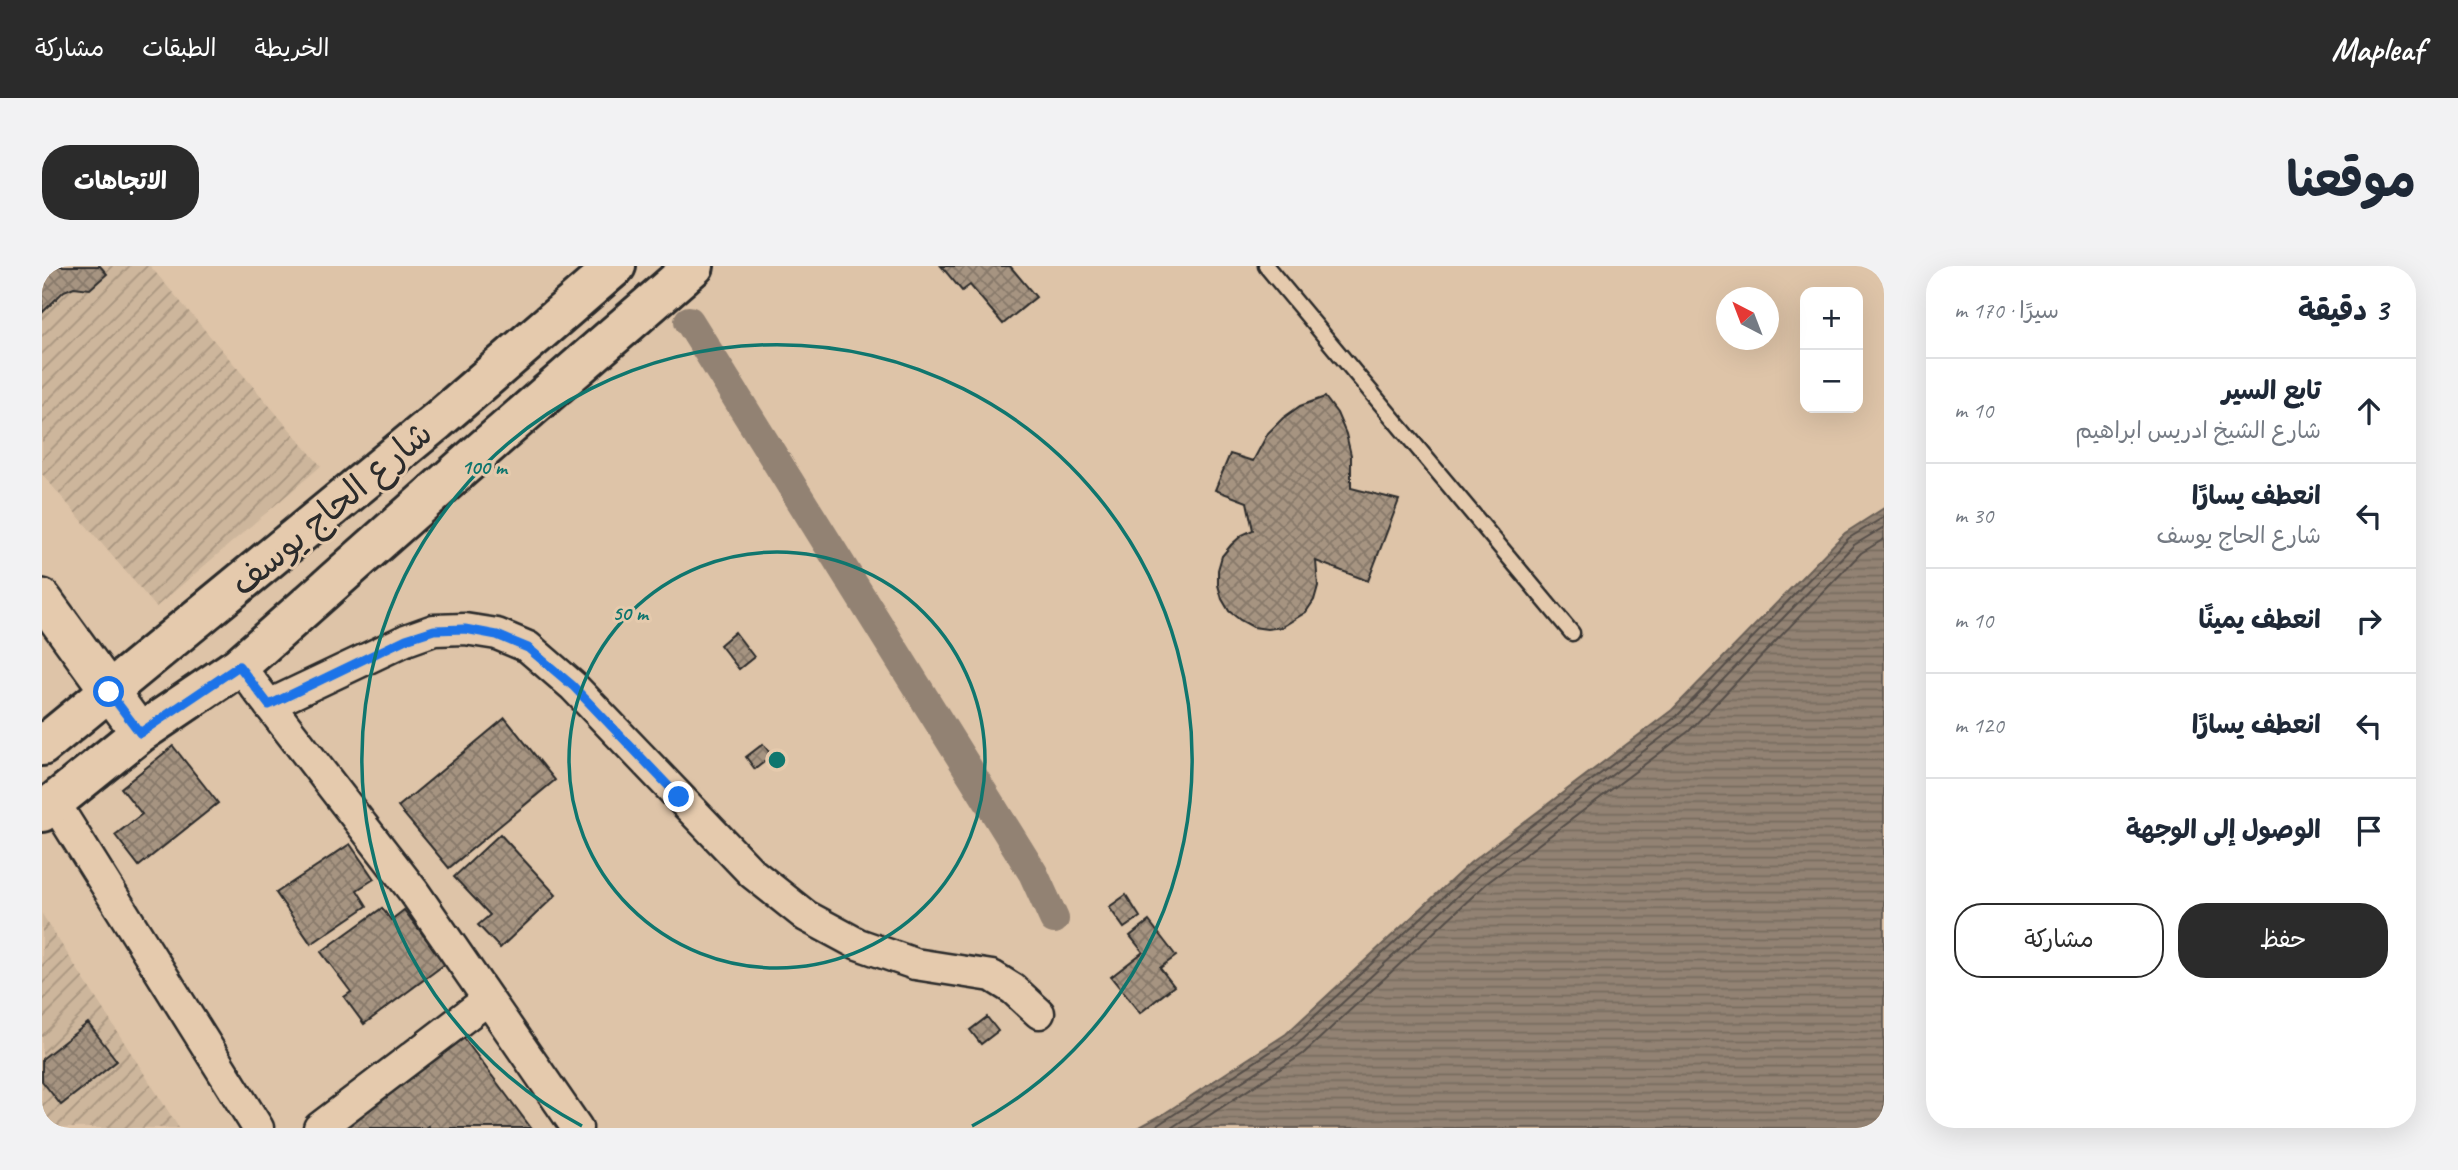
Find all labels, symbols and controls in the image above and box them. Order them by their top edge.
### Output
text: Mapleaf [2331,28,2423,70]
text: مشاركة [35,33,104,63]
text: الطبقات [142,33,217,63]
text: الخريطة [255,33,329,63]
button: الاتجاهات [42,145,199,220]
text: موقعنا [2286,149,2416,211]
north arrow [1716,287,1779,350]
map controls [1800,287,1863,413]
button: + [1800,287,1863,350]
text: 3 دقيقة [2298,291,2388,329]
text: سيرًا · 170 m [1954,296,2059,325]
button: − [1800,350,1863,413]
text: تابع السير [2222,374,2321,407]
icon: ahead [2350,392,2388,430]
text: 10 m [1954,396,1993,425]
street label: شارع الحاج يوسف [221,411,443,608]
text: شارع الشيخ ادريس ابراهيم [2075,416,2321,445]
text: 100 m [461,454,509,480]
text: انعطف يسارًا [2192,479,2321,512]
icon: left [2350,497,2388,535]
text: 30 m [1954,501,1993,530]
text: شارع الحاج يوسف [2157,521,2321,550]
text: 50 m [612,600,650,626]
icon: right [2350,602,2388,640]
text: انعطف يمينًا [2199,603,2321,636]
text: 10 m [1954,606,1993,635]
route start [93,676,124,707]
icon: left [2350,707,2388,745]
text: انعطف يسارًا [2192,708,2321,741]
text: 120 m [1954,711,2004,740]
centre of rings [765,748,789,772]
route end [663,781,694,812]
icon: arrive [2350,812,2388,850]
text: الوصول إلى الوجهة [2126,813,2321,846]
button: مشاركة [1954,903,2164,978]
button: حفظ [2178,903,2388,978]

